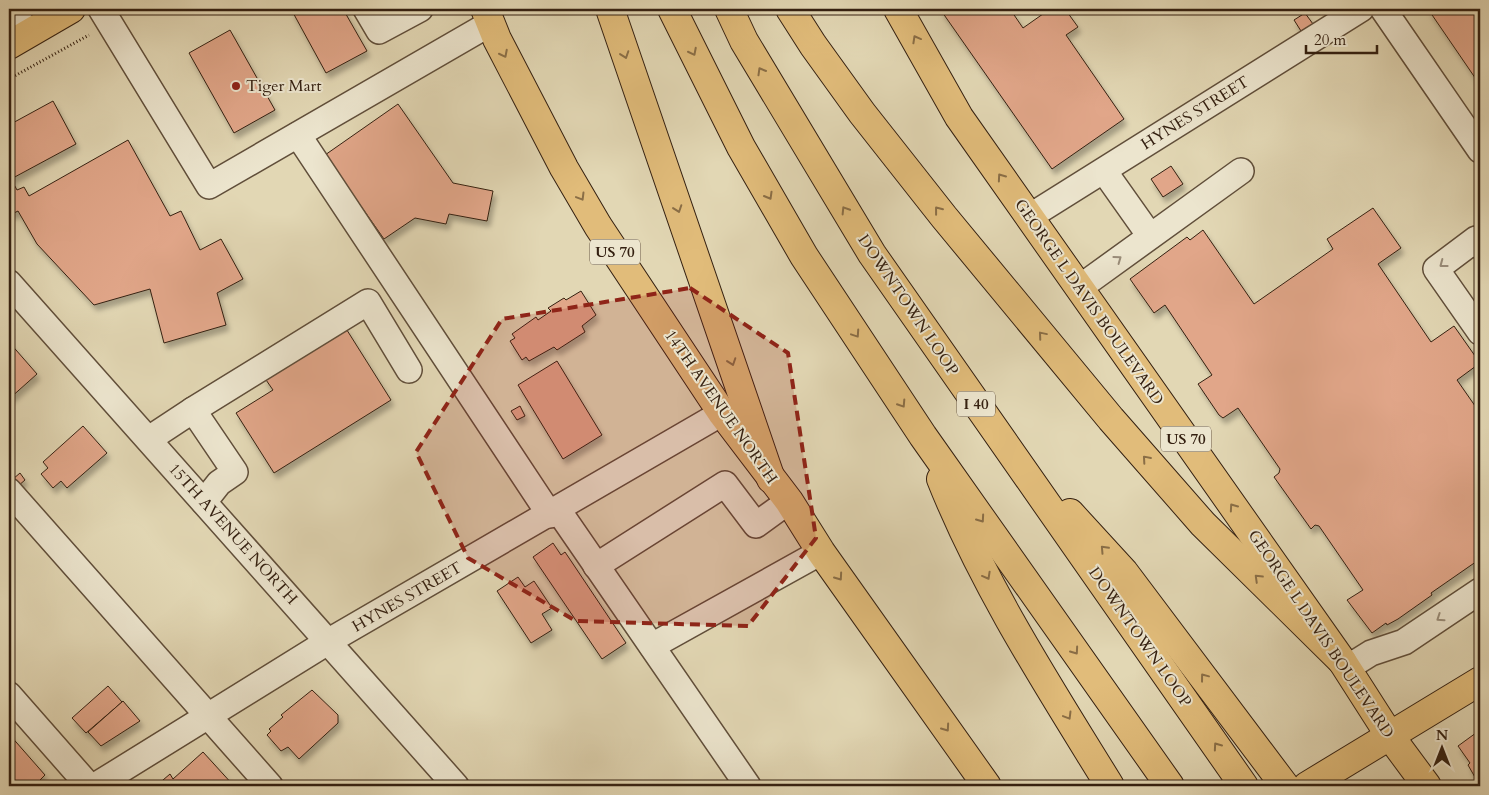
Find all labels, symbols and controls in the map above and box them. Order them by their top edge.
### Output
scale bar [1306,22,1378,54]
text: 20 m [1314,30,1346,50]
one-way arrow [912,36,922,45]
one-way arrow [687,47,698,56]
one-way arrow [498,48,508,57]
one-way arrow [620,50,630,59]
one-way arrow [758,67,768,76]
street label: HYNES STREET [1137,71,1253,155]
place label: Tiger Mart [246,75,321,97]
marker: Tiger Mart [230,80,242,92]
one-way arrow [998,173,1007,183]
one-way arrow [763,190,773,199]
one-way arrow [574,191,584,200]
street label: GEORGE L DAVIS BOULEVARD [1009,195,1169,409]
one-way arrow [672,204,682,212]
one-way arrow [935,206,944,215]
one-way arrow [841,207,851,216]
street label: DOWNTOWN LOOP [852,230,964,380]
road number: US 70 [590,240,640,264]
one-way arrow [1112,256,1122,265]
one-way arrow [1440,258,1449,266]
street label: 14TH AVENUE NORTH [659,326,783,488]
one-way arrow [849,328,859,337]
one-way arrow [1039,332,1047,341]
one-way arrow [726,357,736,366]
road number: I 40 [957,392,995,416]
one-way arrow [896,399,906,408]
road number: US 70 [1161,426,1211,452]
one-way arrow [1143,456,1152,465]
street label: 15TH AVENUE NORTH [163,459,303,609]
one-way arrow [1230,503,1239,513]
one-way arrow [975,513,985,522]
street label: GEORGE L DAVIS BOULEVARD [1243,526,1399,742]
one-way arrow [1101,546,1110,555]
street label: HYNES STREET [348,556,466,637]
street label: DOWNTOWN LOOP [1083,563,1197,711]
one-way arrow [980,570,990,579]
one-way arrow [833,571,842,581]
one-way arrow [1254,574,1263,583]
one-way arrow [1436,612,1446,621]
one-way arrow [1069,646,1078,655]
one-way arrow [1201,673,1210,683]
one-way arrow [1061,711,1071,720]
one-way arrow [940,722,949,732]
north arrow [1416,722,1466,772]
text: N [1436,726,1448,745]
one-way arrow [1214,742,1223,752]

